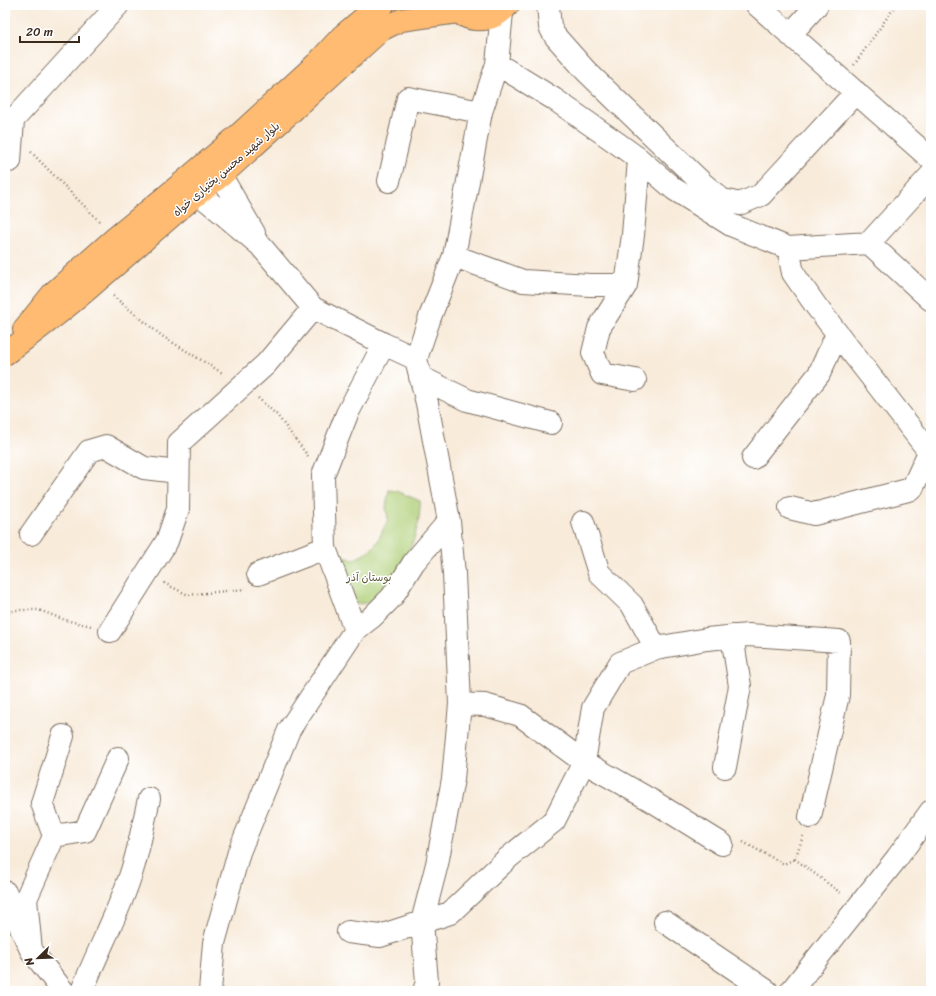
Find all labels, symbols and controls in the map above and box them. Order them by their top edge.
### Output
scale bar [20,18,79,44]
text: 20 m [26,21,53,43]
street label: بلوار شهید محسن بختیاری خواه [168,117,284,222]
park label: بوستان آذر [345,568,392,587]
north arrow [18,938,58,978]
text: N [19,954,40,970]

